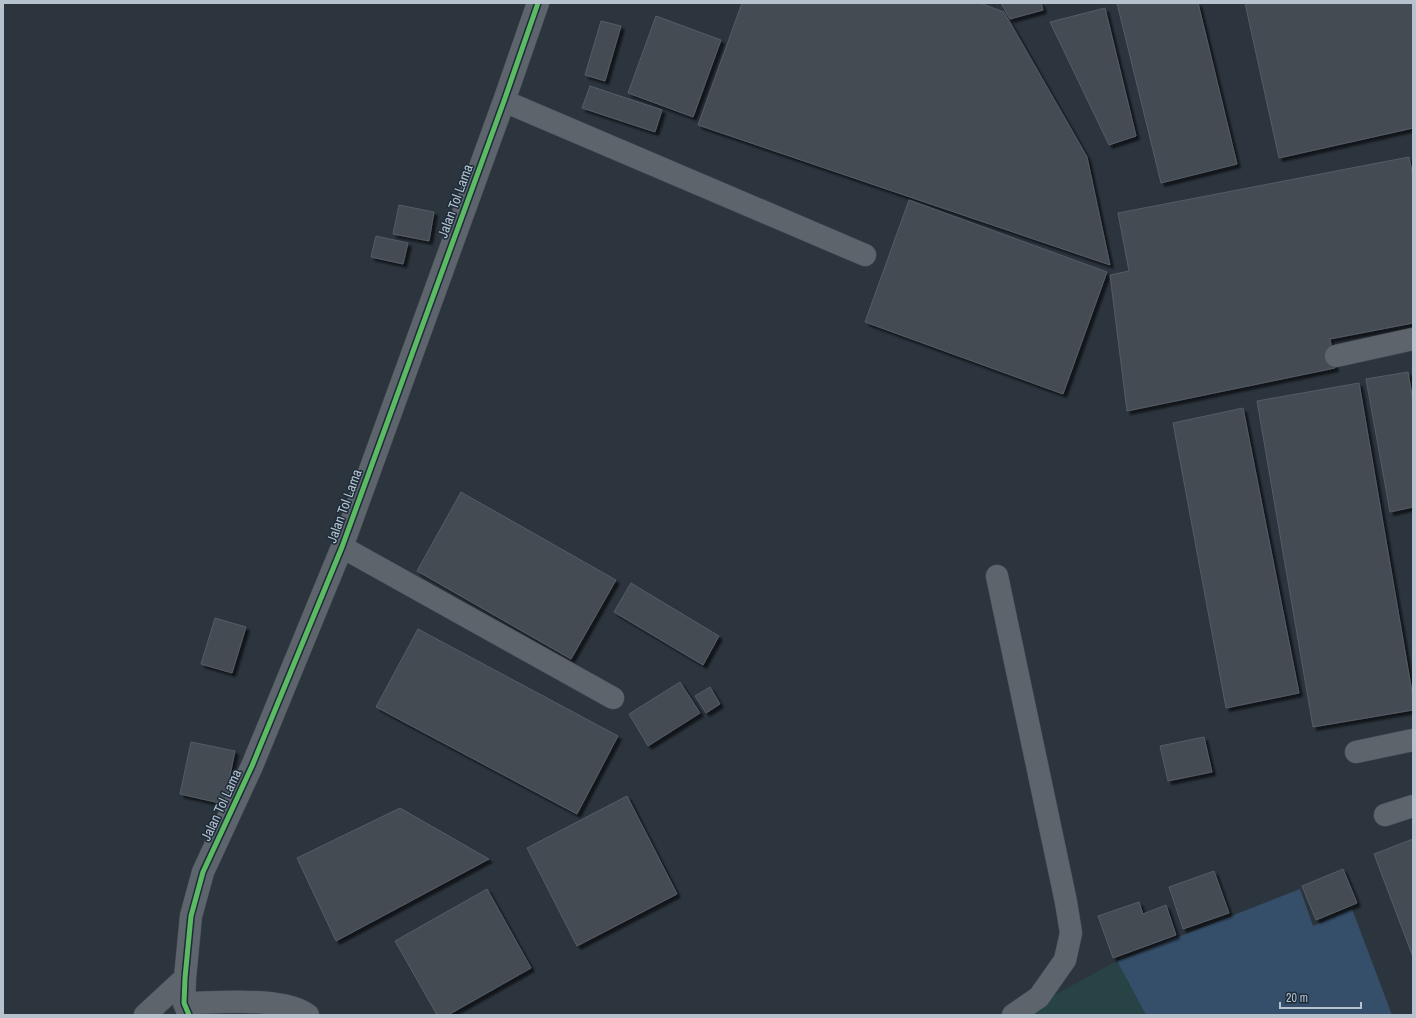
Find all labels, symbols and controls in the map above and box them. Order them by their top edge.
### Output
street label: Jalan Tol Lama [433,161,477,240]
street label: Jalan Tol Lama [322,466,366,545]
street label: Jalan Tol Lama [197,766,246,844]
scale bar [1280,984,1361,1010]
text: 20 m [1286,990,1308,1006]

